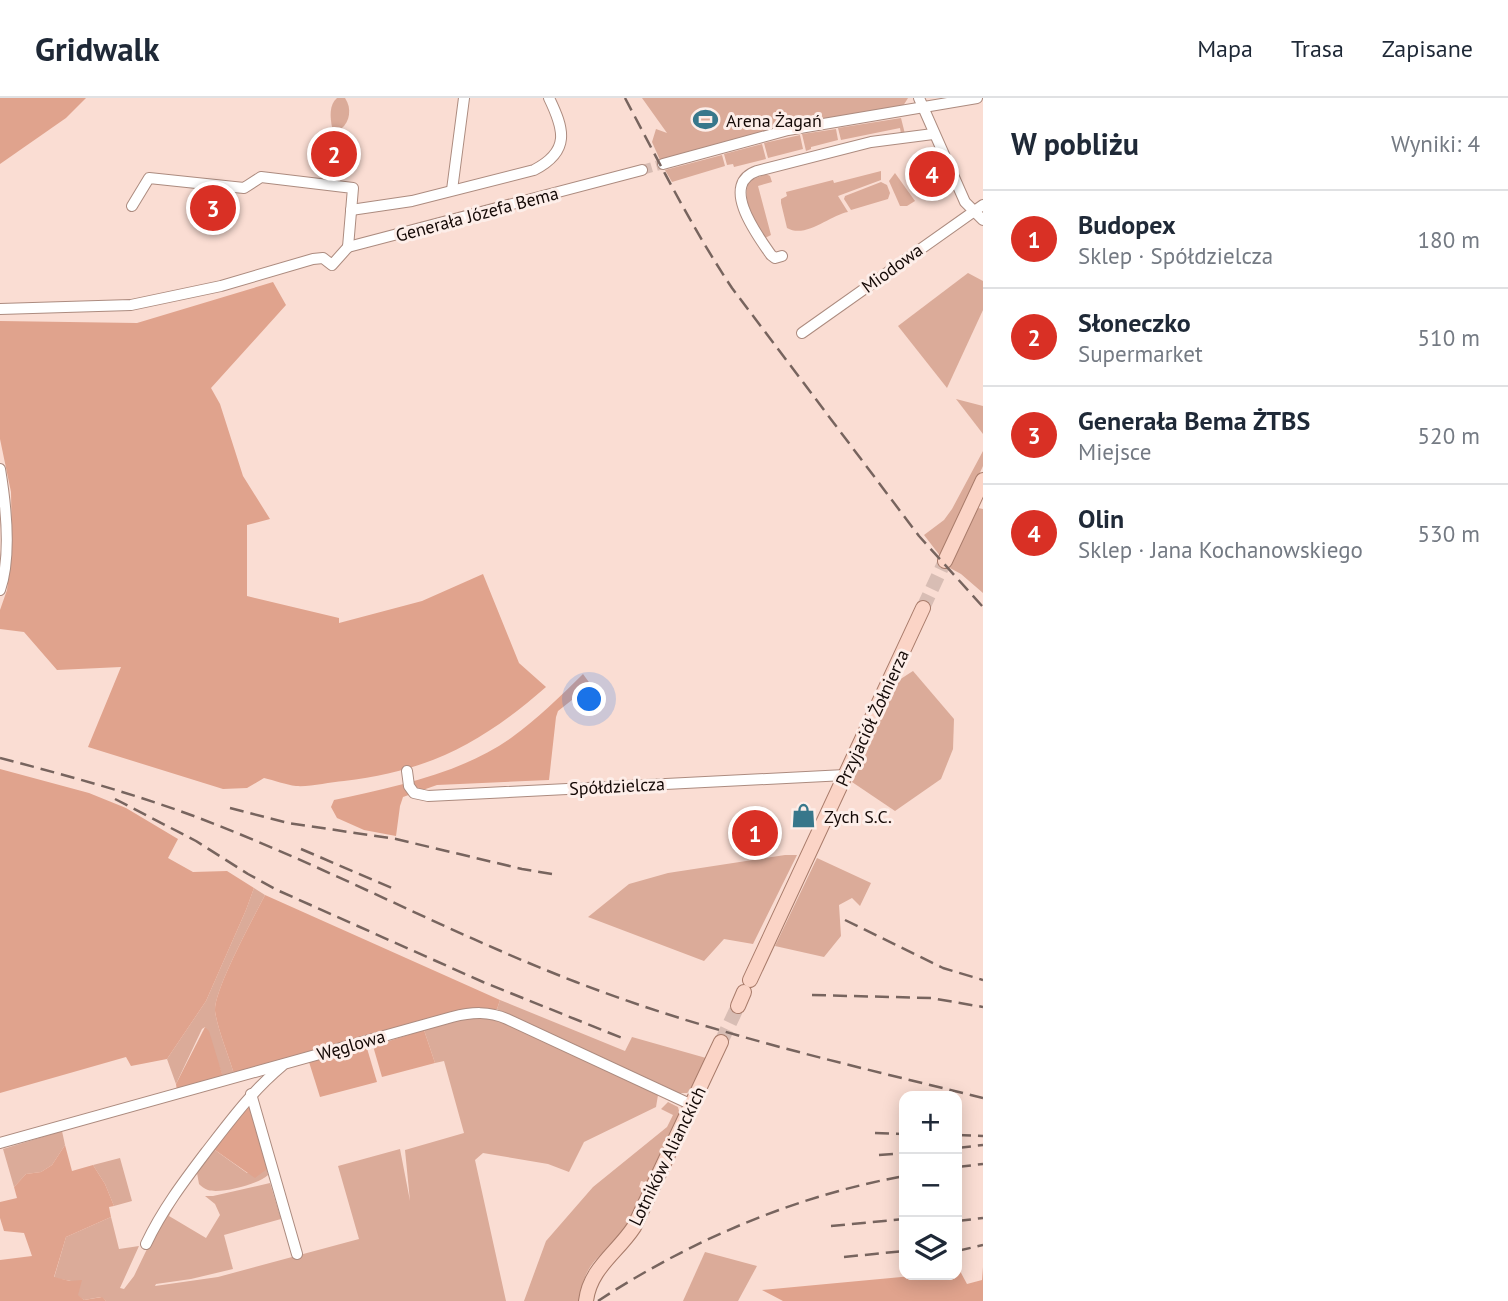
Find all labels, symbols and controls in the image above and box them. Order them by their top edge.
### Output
text: Gridwalk [35,27,159,70]
text: Mapa [1197,33,1253,64]
text: Trasa [1291,33,1344,64]
text: Zapisane [1382,33,1473,64]
sports icon: Arena Żagań [692,106,720,134]
place label: Arena Żagań [726,109,822,132]
text: W pobliżu [1011,124,1139,163]
pin: 2 [311,128,357,180]
text: Wyniki: 4 [1391,129,1480,158]
pin: 4 [909,148,955,200]
street label: Generała Józefa Bema [393,181,561,247]
pin: 3 [190,182,236,234]
text: Budopex [1078,208,1176,241]
text: 1 [1027,225,1041,254]
text: 180 m [1418,225,1480,254]
street label: Miodowa [857,238,927,298]
text: Sklep · Spółdzielcza [1078,241,1273,270]
text: Słoneczko [1078,306,1191,339]
text: 2 [1027,323,1041,352]
text: 510 m [1418,323,1480,352]
text: Supermarket [1078,339,1203,368]
text: Generała Bema ŻTBS [1078,404,1310,437]
text: 3 [1027,421,1041,450]
text: 520 m [1418,421,1480,450]
text: Miejsce [1078,437,1151,466]
text: Olin [1078,502,1124,535]
text: 4 [1027,519,1041,548]
text: 530 m [1418,519,1480,548]
text: Sklep · Jana Kochanowskiego [1078,535,1363,564]
street label: Przyjaciół Żołnierza [830,646,914,790]
your location [572,682,606,716]
street label: Spółdzielcza [568,772,666,800]
shop icon: Zych S.C. [790,802,818,830]
place label: Zych S.C. [824,805,892,828]
pin: 1 [732,807,778,859]
street label: Węglowa [314,1024,388,1066]
street label: Lotników Alianckich [623,1082,711,1230]
map controls [899,1091,962,1280]
button: + [899,1091,962,1154]
button: − [899,1154,962,1217]
button: layers [899,1217,962,1280]

